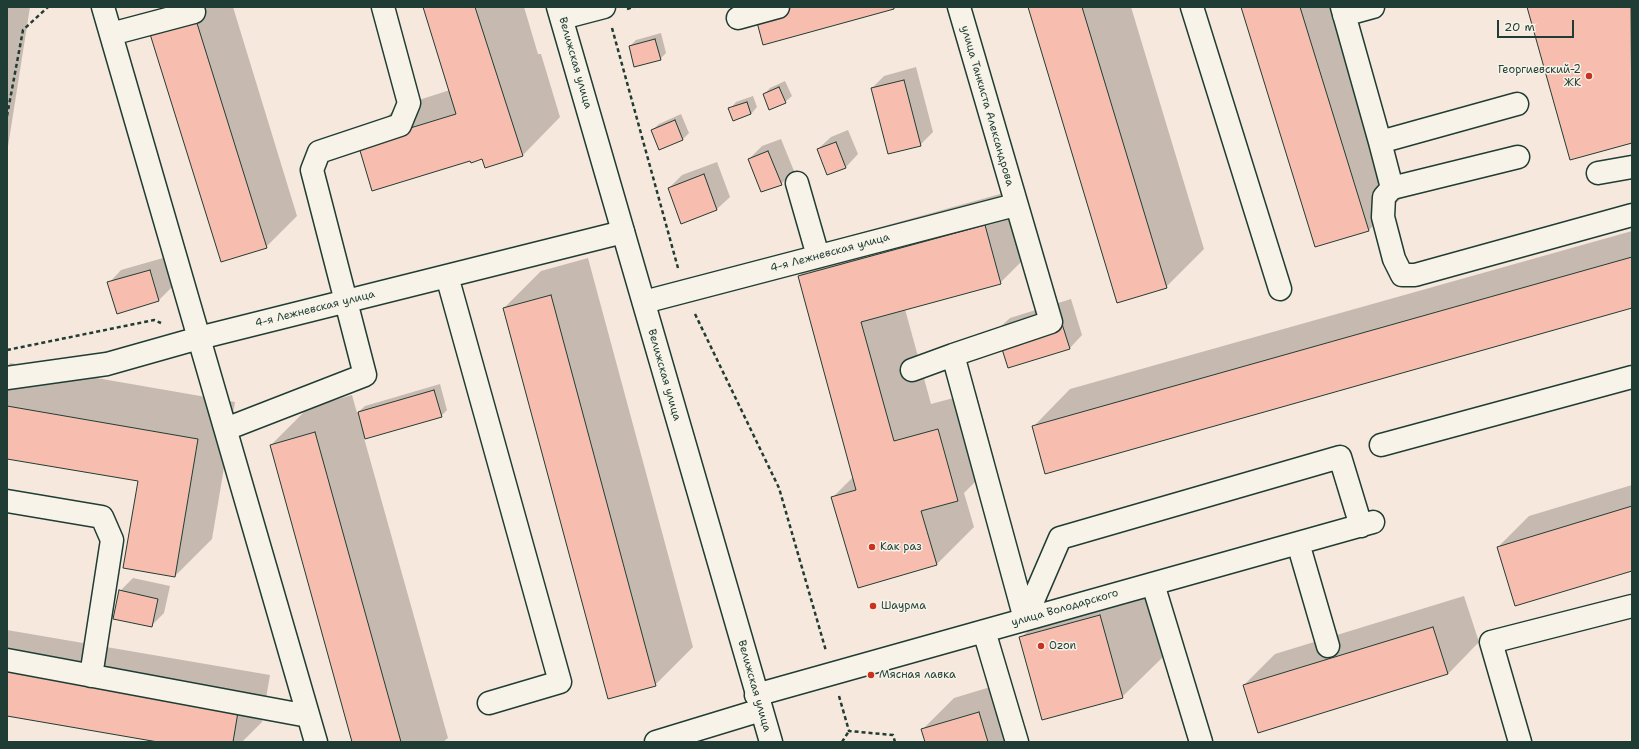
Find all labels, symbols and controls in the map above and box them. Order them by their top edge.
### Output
scale bar [1499,12,1576,38]
street label: Велижская улица [556,16,594,110]
text: 20 m [1504,19,1535,35]
street label: улица Танкиста Александрова [958,24,1016,188]
place label: Георгиевский-2 ЖК [1498,63,1581,89]
marker: Георгиевский-2 ЖК [1584,71,1594,81]
street label: 4-я Лежневская улица [769,231,891,275]
street label: 4-я Лежневская улица [254,288,376,330]
street label: Велижская улица [645,328,683,422]
place label: Как раз [880,540,922,554]
marker: Как раз [867,542,877,552]
street label: улица Володарского [1010,586,1120,630]
place label: Шаурма [881,599,926,613]
marker: Шаурма [868,601,878,611]
street label: Велижская улица [735,639,773,733]
place label: Ozon [1049,639,1076,653]
marker: Ozon [1036,641,1046,651]
place label: Мясная лавка [879,668,956,682]
marker: Мясная лавка [866,670,876,680]

